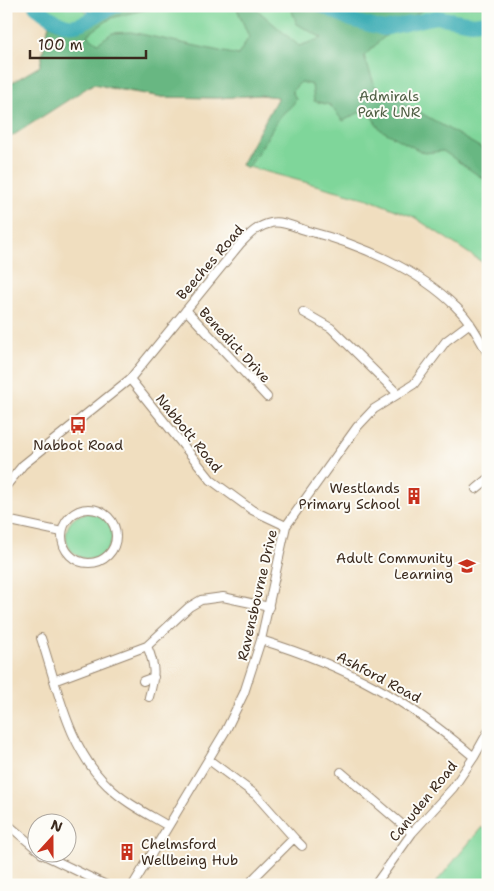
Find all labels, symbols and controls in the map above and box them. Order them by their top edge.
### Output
scale bar [30,28,146,60]
text: 100 m [38,35,83,55]
park label: Admirals Park LNR [358,87,421,121]
street label: Beeches Road [172,221,248,303]
street label: Benedict Drive [195,303,275,387]
street label: Nabbott Road [152,390,226,476]
bus stop icon: Nabbot Road [68,415,88,435]
place label: Nabbot Road [33,436,123,454]
place label: Westlands Primary School [299,479,401,513]
building icon: Westlands Primary School [404,486,424,506]
street label: Ravensbourne Drive [233,528,281,662]
place label: Adult Community Learning [336,549,453,583]
school or university icon: Adult Community Learning [457,556,477,576]
street label: Ashford Road [334,647,424,707]
street label: Canuden Road [385,757,461,845]
north arrow [28,814,78,864]
text: N [48,815,65,836]
place label: Chelmsford Wellbeing Hub [141,835,238,869]
building icon: Chelmsford Wellbeing Hub [117,842,137,862]

